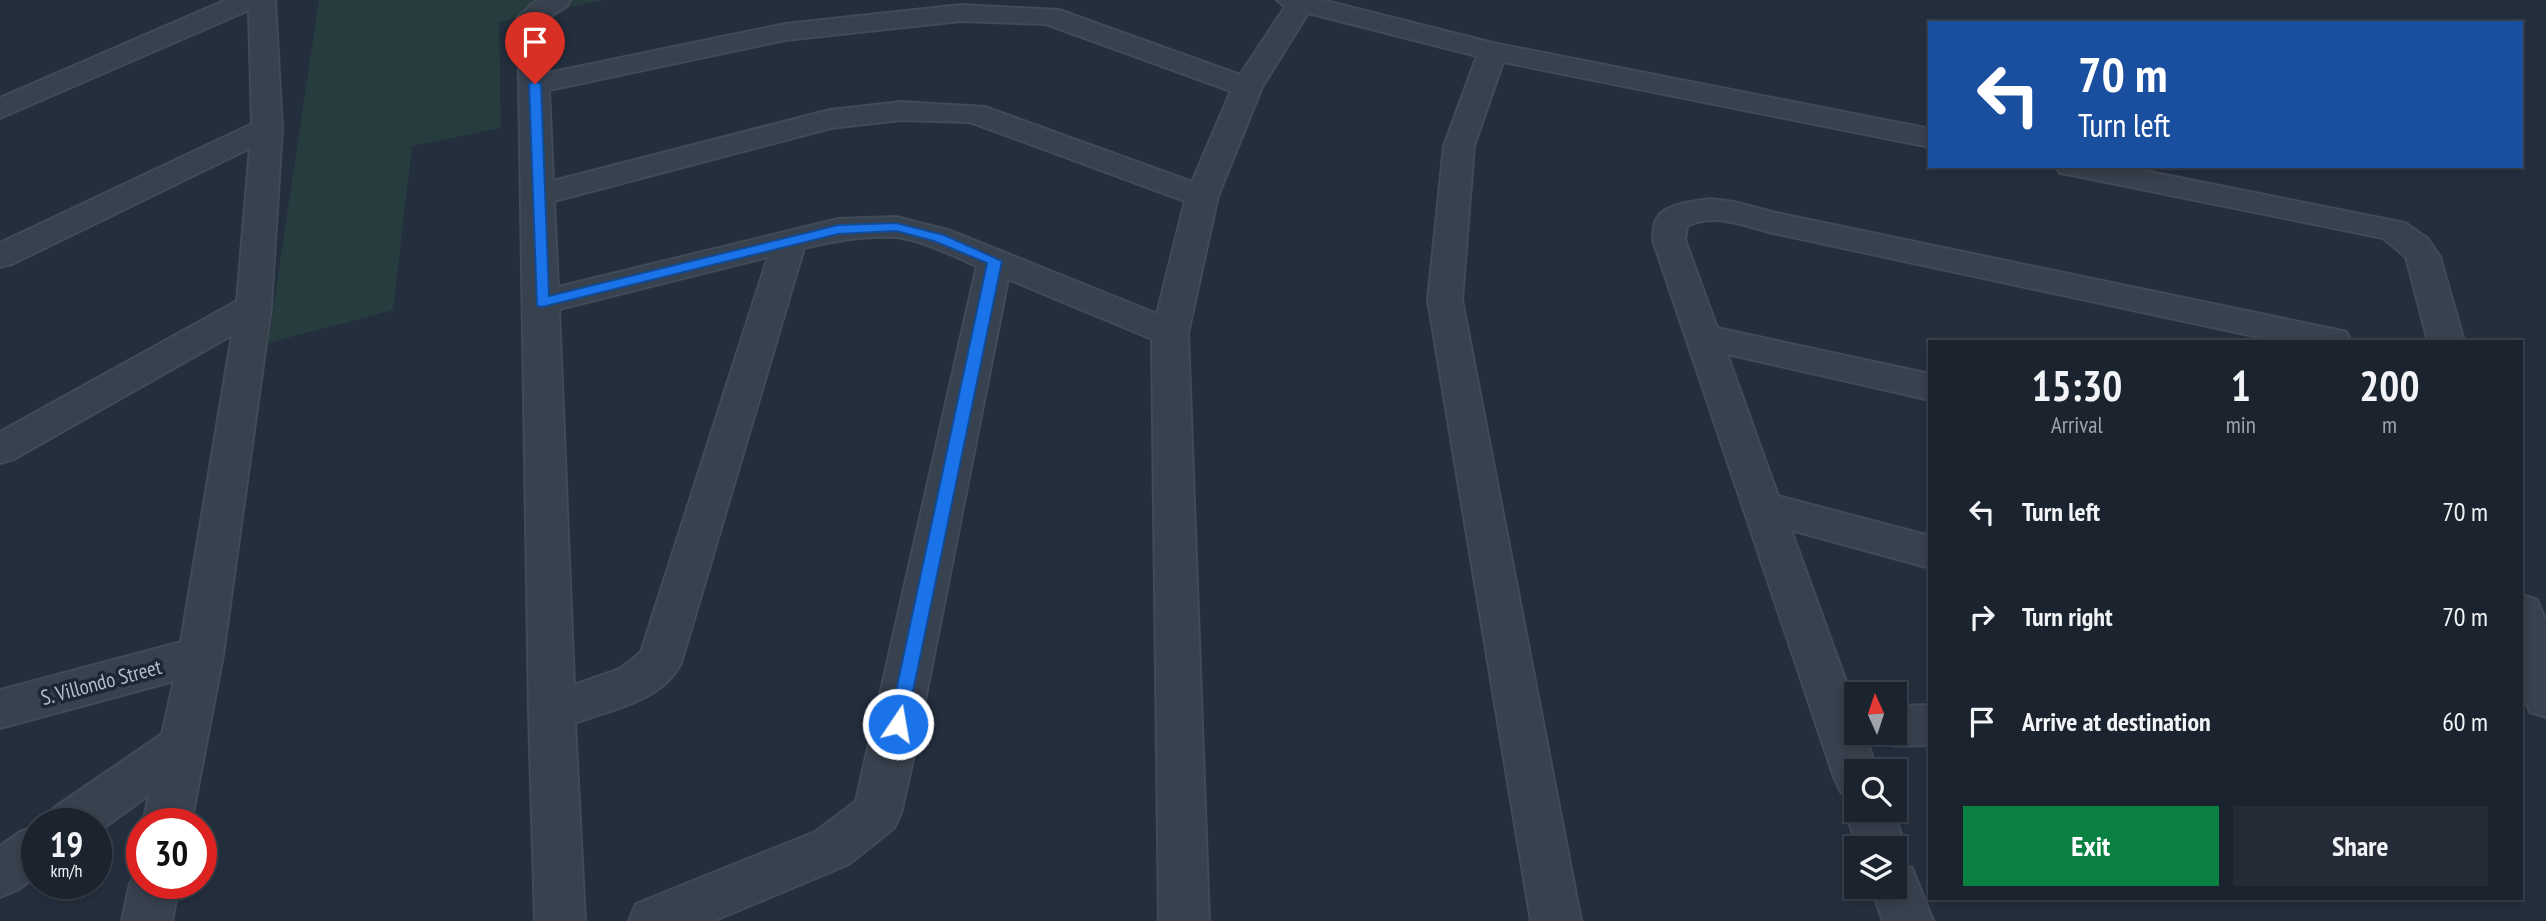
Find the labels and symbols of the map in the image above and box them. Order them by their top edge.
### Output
pin [505,12.0,565,84]
street label: S. Villondo Street [38,653,164,711]
north arrow [1844,682,1908,746]
position arrow [861,687,935,761]
speed limit sign: 30 [126,808,217,899]

